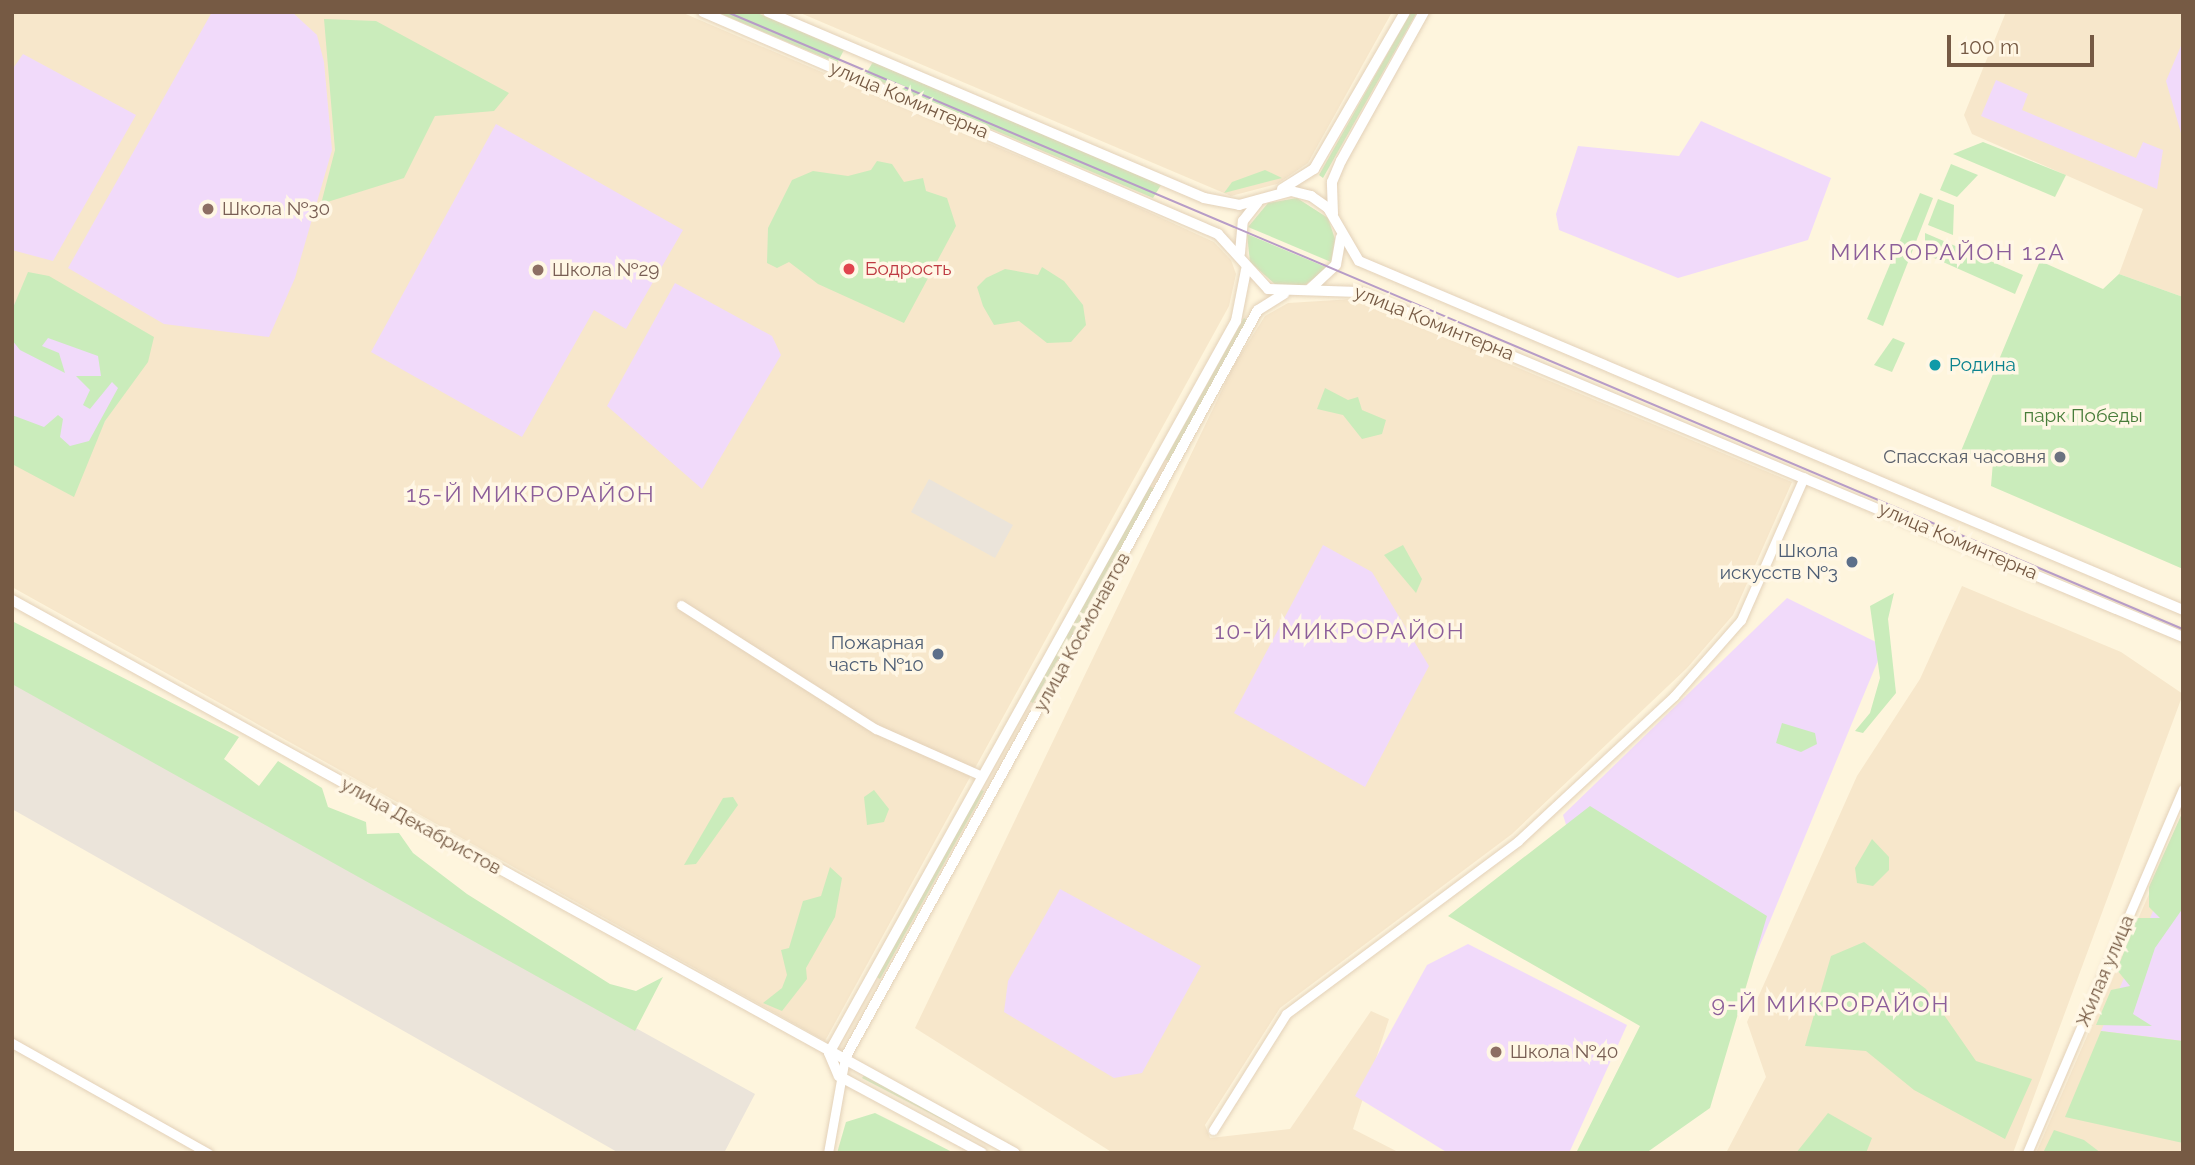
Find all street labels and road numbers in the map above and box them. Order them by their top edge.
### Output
street label: улица Коминтерна [826,56,992,144]
street label: улица Коминтерна [1351,281,1517,365]
street label: улица Коминтерна [1875,497,2041,585]
street label: улица Космонавтов [1029,548,1135,716]
street label: улица Декабристов [337,772,505,880]
street label: Жилая улица [2071,911,2139,1031]

